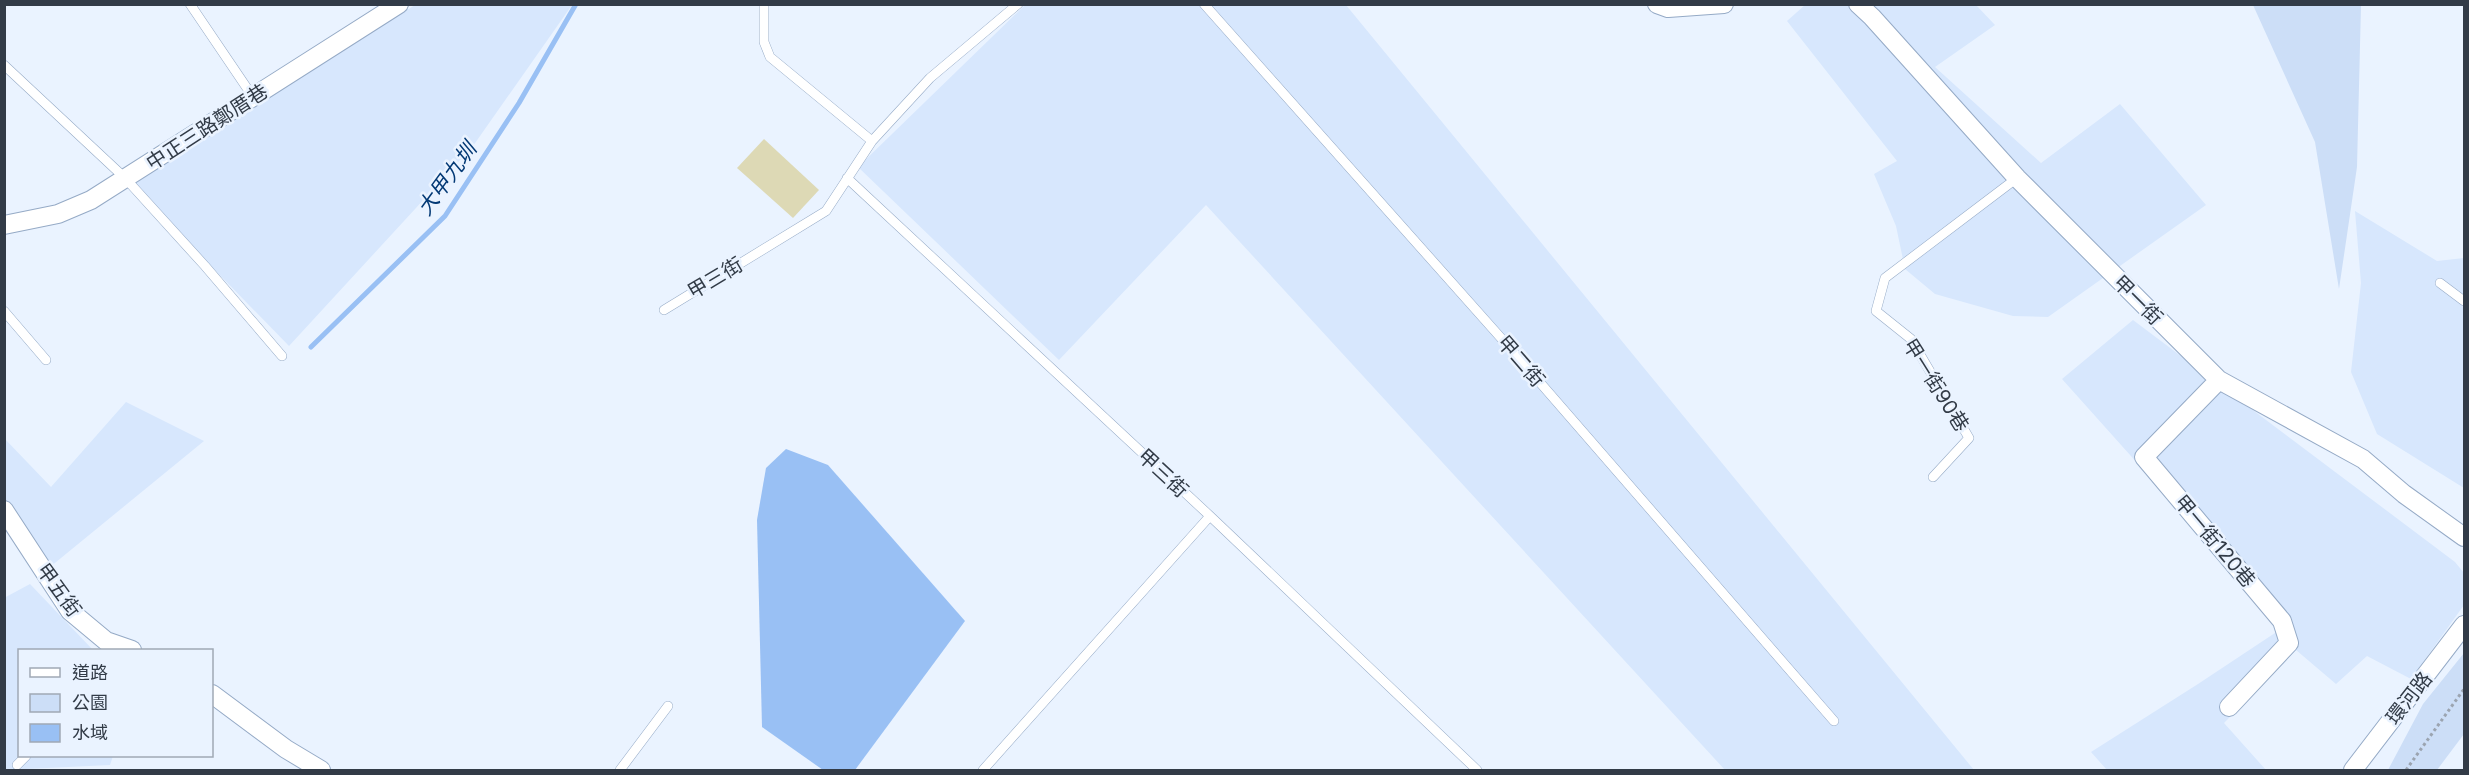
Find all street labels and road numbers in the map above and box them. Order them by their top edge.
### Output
street label: 中正三路鄭厝巷 [142,79,272,175]
street label: 甲三街 [683,252,747,304]
street label: 甲一街 [2108,270,2168,330]
street label: 甲二街 [1492,330,1550,392]
street label: 甲一街90巷 [1898,334,1974,436]
street label: 甲三街 [1133,444,1193,502]
street label: 甲一街120巷 [2170,490,2260,592]
street label: 甲五街 [32,559,86,621]
street label: 環河路 [2381,667,2437,729]

